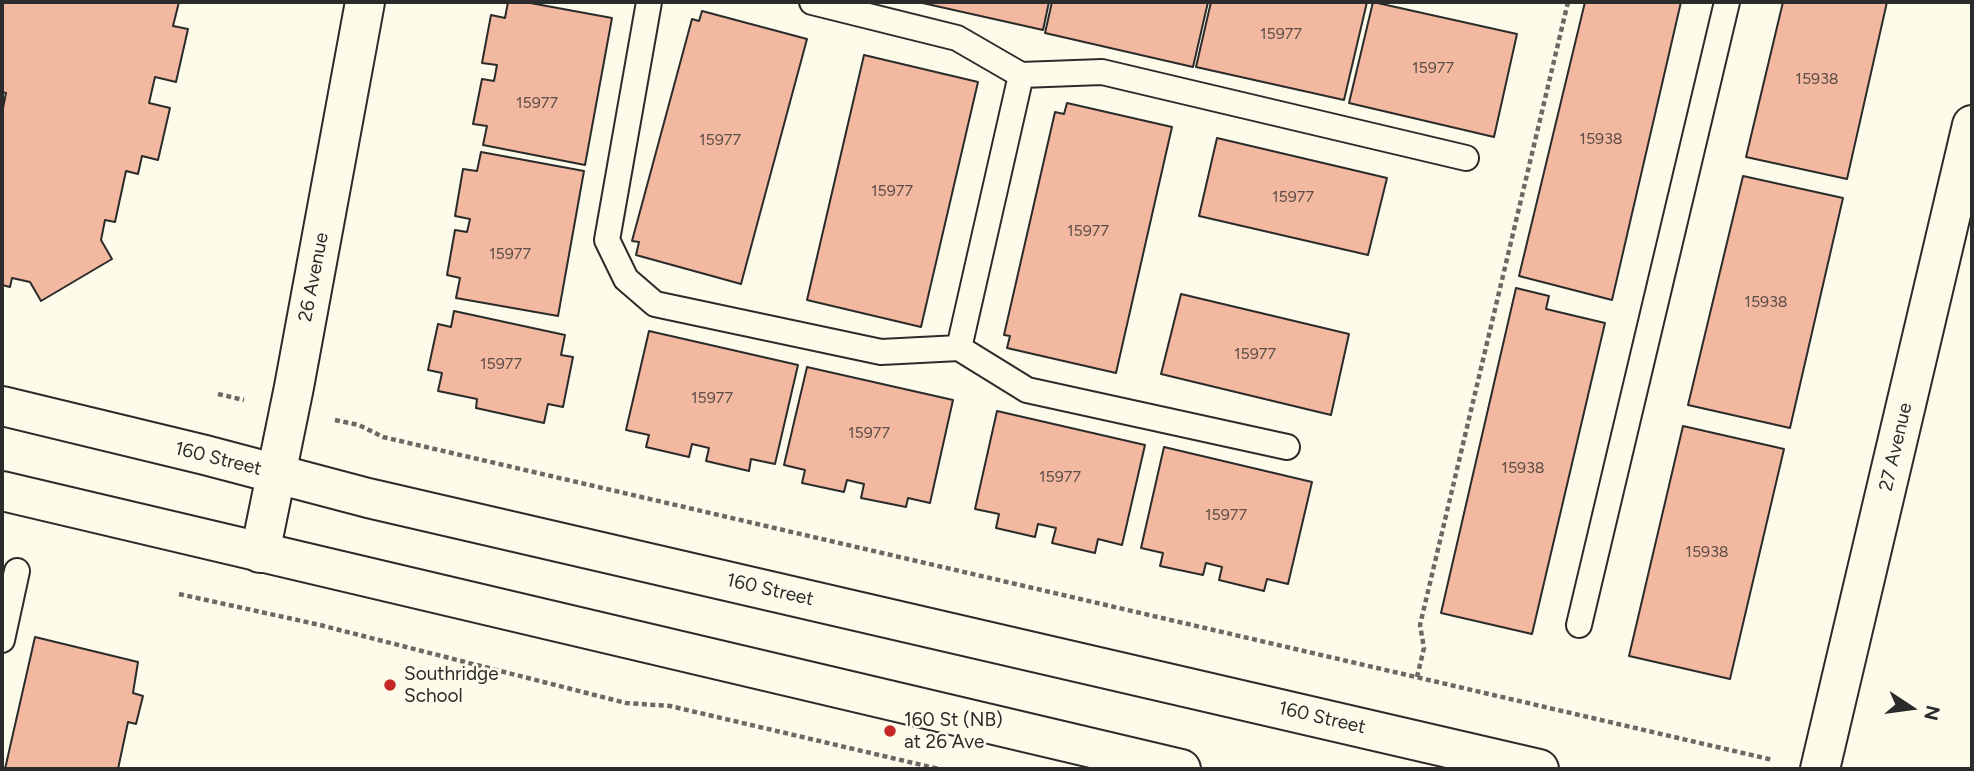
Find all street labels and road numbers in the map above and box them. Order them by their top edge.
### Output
street label: 26 Avenue [294,230,334,324]
street label: 27 Avenue [1875,401,1917,493]
street label: 160 Street [172,437,264,481]
street label: 160 Street [724,569,816,611]
street label: 160 Street [1276,697,1368,739]

